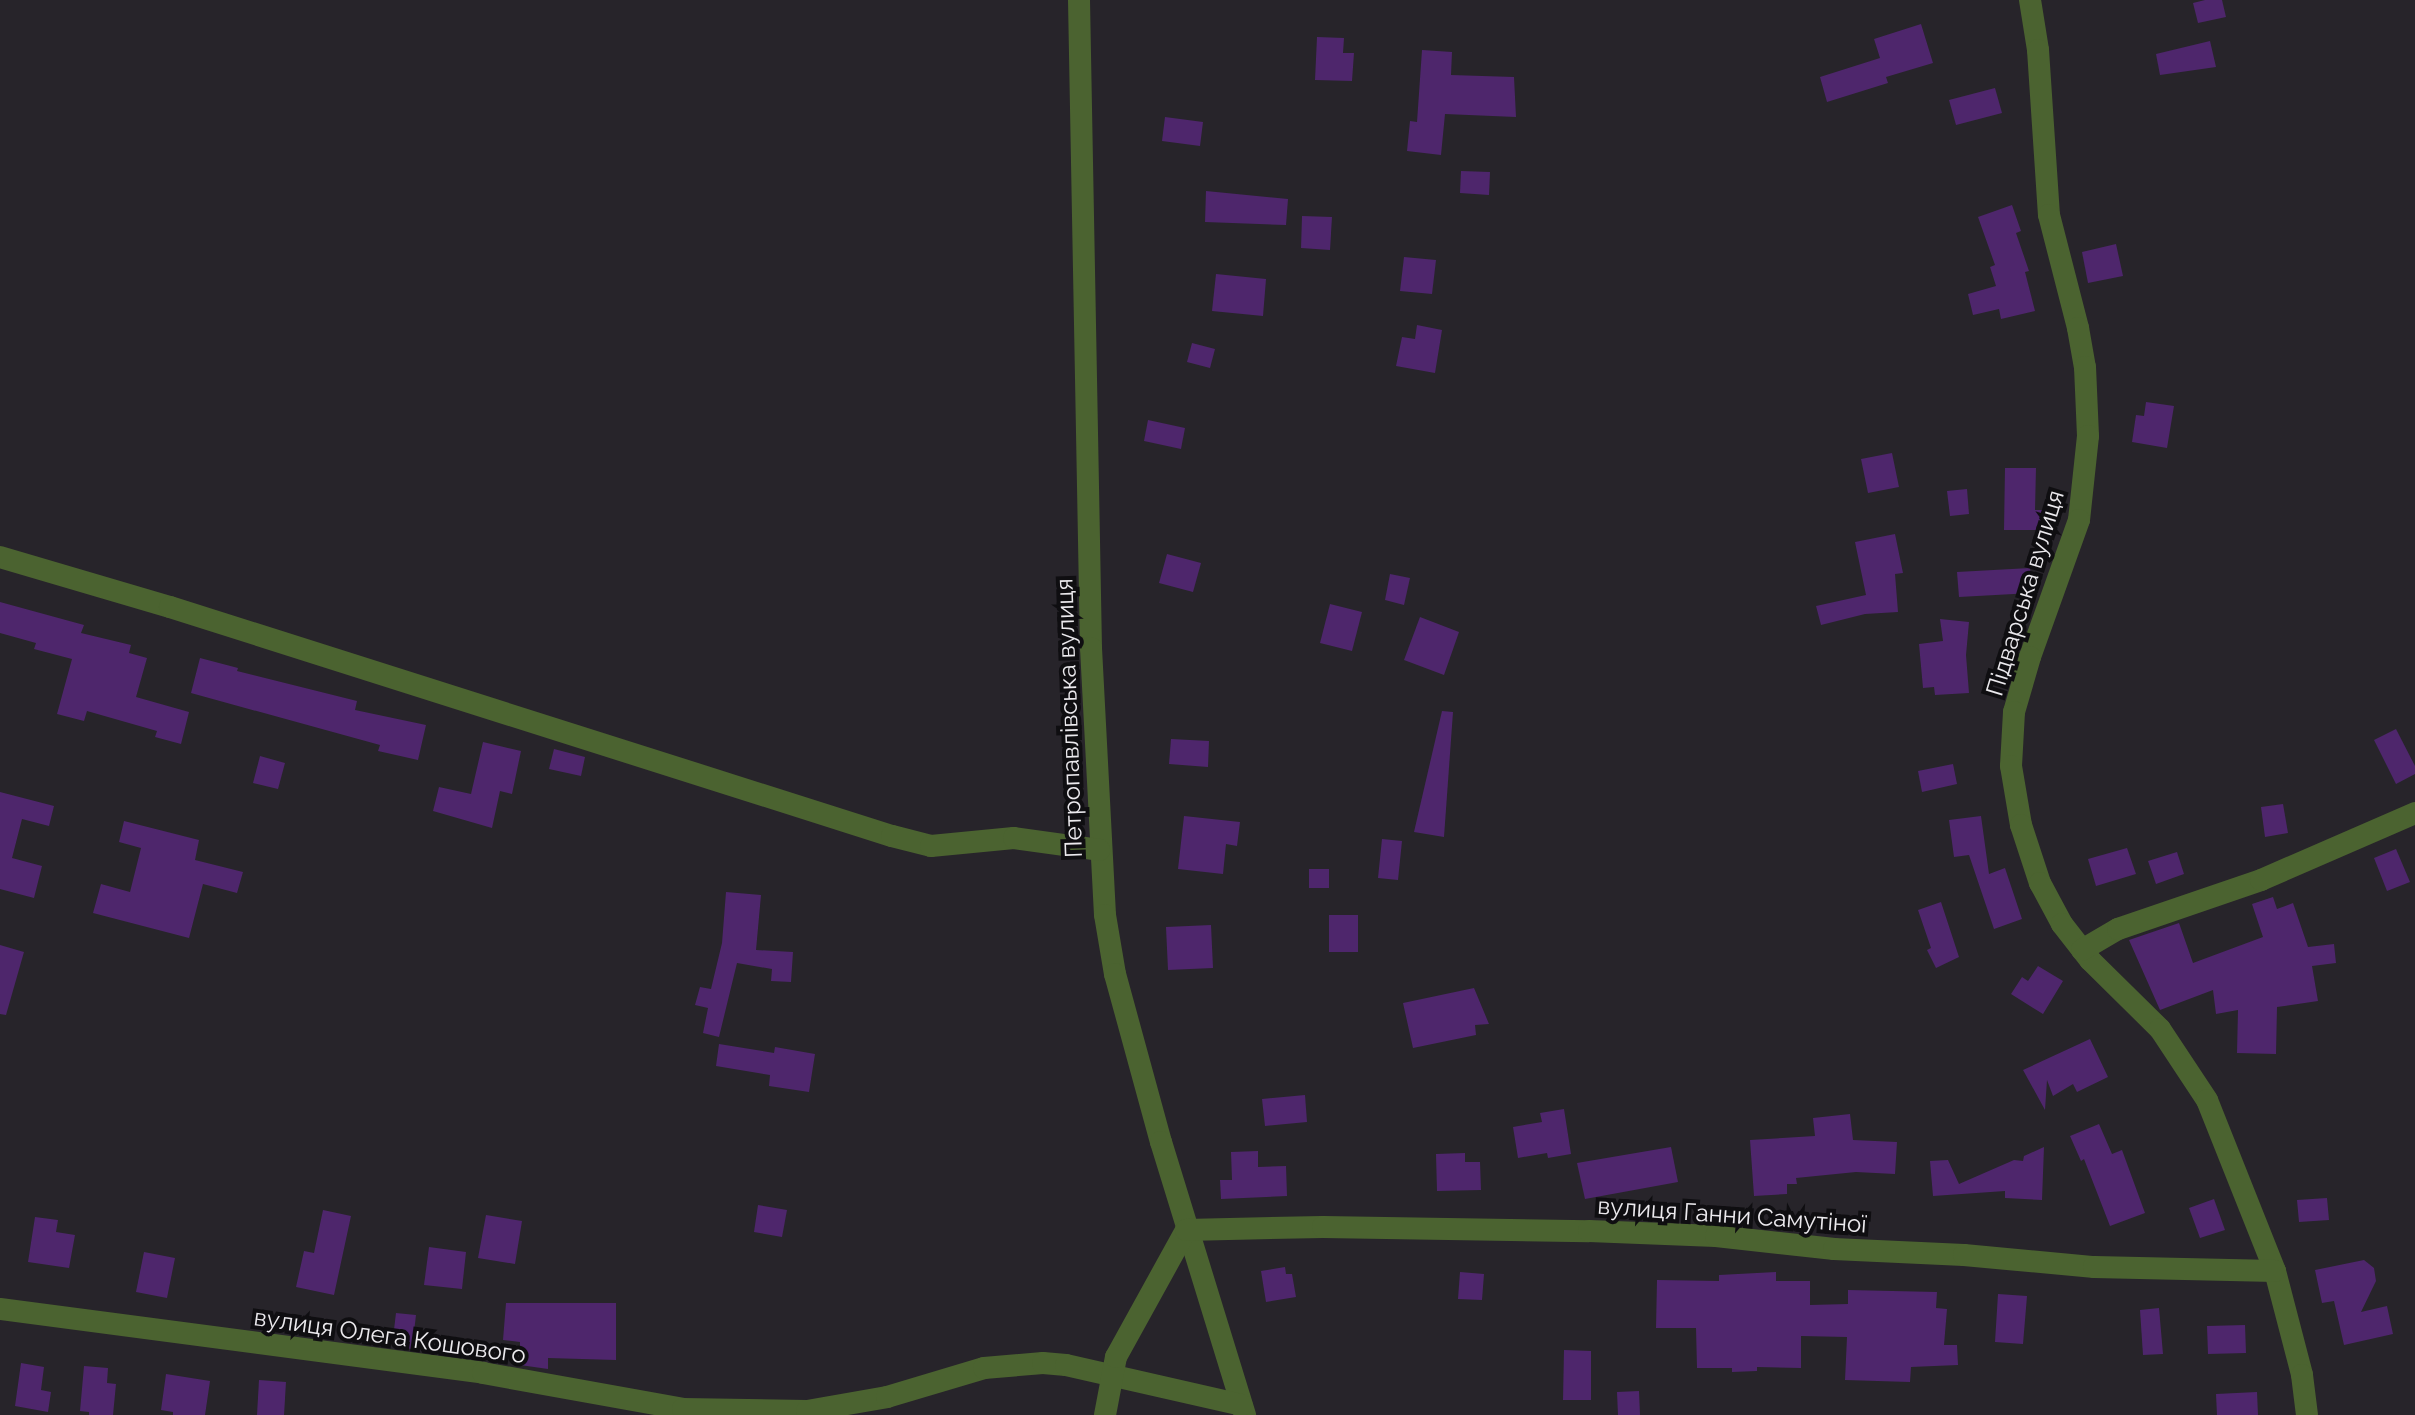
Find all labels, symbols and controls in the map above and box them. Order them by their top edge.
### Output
street label: Підварська вулиця [1980,487,2070,699]
street label: Петропавлівська вулиця [1050,578,1088,858]
street label: вулиця Ганни Самутіної [1597,1191,1867,1239]
street label: вулиця Олега Кошового [252,1303,528,1369]

